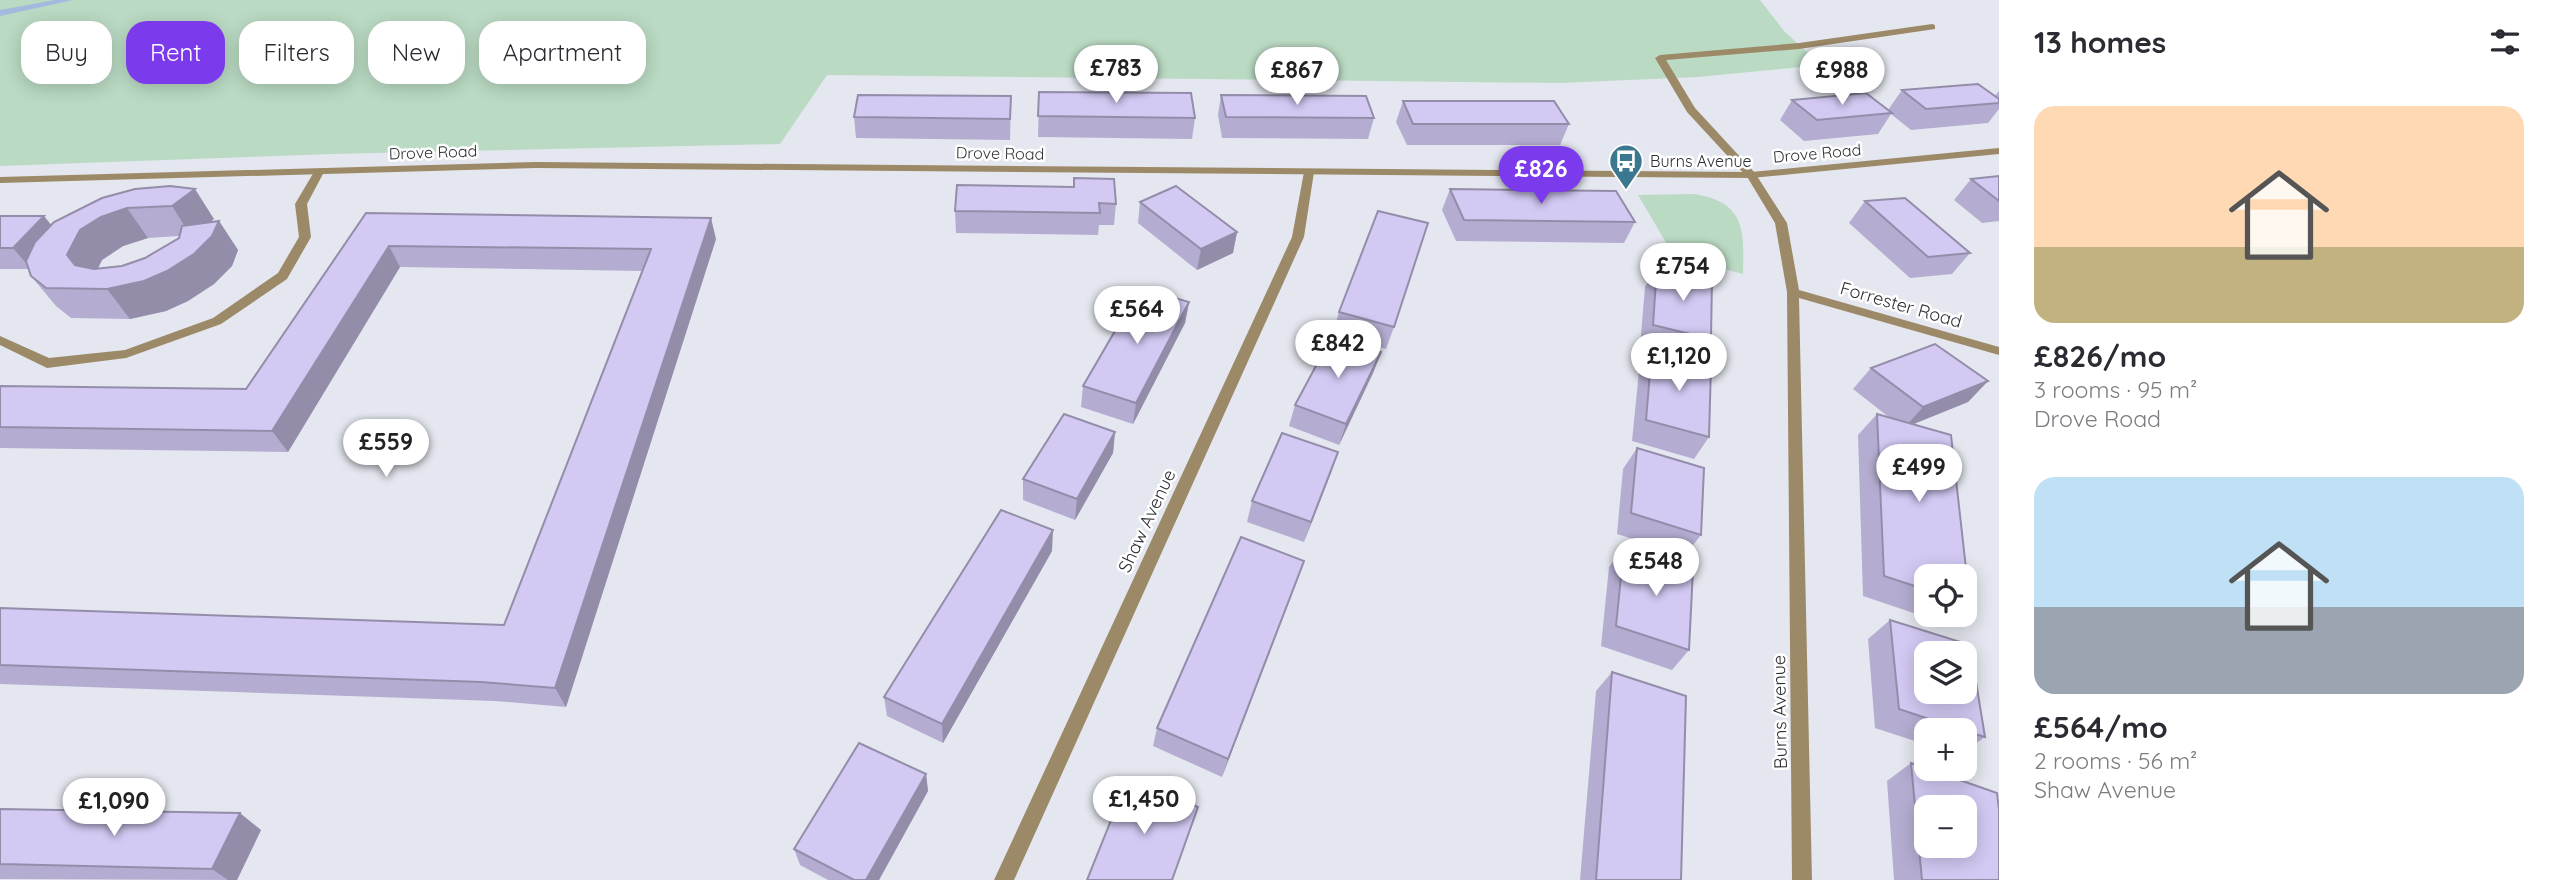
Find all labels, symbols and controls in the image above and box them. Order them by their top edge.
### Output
chip: Buy [21,21,112,84]
chip: Rent [126,21,225,84]
chip: Filters [239,21,354,84]
chip: New [368,21,465,84]
chip: Apartment [479,21,646,84]
text: 13 homes [2034,23,2166,61]
icon: filters [2486,23,2524,61]
pin: £783 [1075,46,1157,105]
pin: £867 [1256,48,1338,107]
pin: £988 [1801,48,1883,107]
text: £783 [1090,53,1142,82]
text: £867 [1271,55,1323,84]
text: £988 [1816,55,1868,84]
street label: Drove Road [1772,139,1862,167]
street label: Drove Road [388,140,478,164]
street label: Drove Road [956,142,1044,164]
bus stop icon: Burns Avenue [1607,142,1645,191]
pin: £826 [1500,146,1582,206]
place label: Burns Avenue [1650,151,1752,171]
icon: home [2216,152,2342,278]
text: £826 [1515,154,1567,183]
pin: £754 [1642,244,1724,303]
text: £754 [1656,251,1710,280]
street label: Forrester Road [1838,276,1965,333]
pin: £564 [1096,286,1178,346]
text: £564 [1110,294,1164,323]
pin: £842 [1297,320,1379,380]
text: £842 [1311,328,1365,357]
pin: £1,120 [1622,334,1736,393]
text: £826/mo [2034,337,2166,375]
text: £1,120 [1647,341,1711,370]
text: 3 rooms · 95 m² [2034,375,2197,404]
text: Drove Road [2034,404,2161,433]
pin: £559 [345,420,427,479]
text: £559 [359,427,413,456]
pin: £499 [1878,444,1960,504]
text: £499 [1892,452,1946,481]
street label: Shaw Avenue [1113,466,1180,576]
icon: home [2216,523,2342,649]
pin: £548 [1615,538,1697,598]
text: £548 [1629,546,1683,575]
map controls [1914,564,1977,858]
button: locate [1914,564,1977,627]
button: layers [1914,641,1977,704]
street label: Burns Avenue [1767,655,1792,769]
text: £564/mo [2034,708,2168,746]
button: + [1914,718,1977,781]
text: 2 rooms · 56 m² [2034,746,2197,775]
text: Shaw Avenue [2034,775,2176,804]
pin: £1,450 [1087,776,1201,836]
pin: £1,090 [57,778,171,838]
text: £1,450 [1109,784,1179,813]
text: £1,090 [79,786,149,815]
button: − [1914,795,1977,858]

